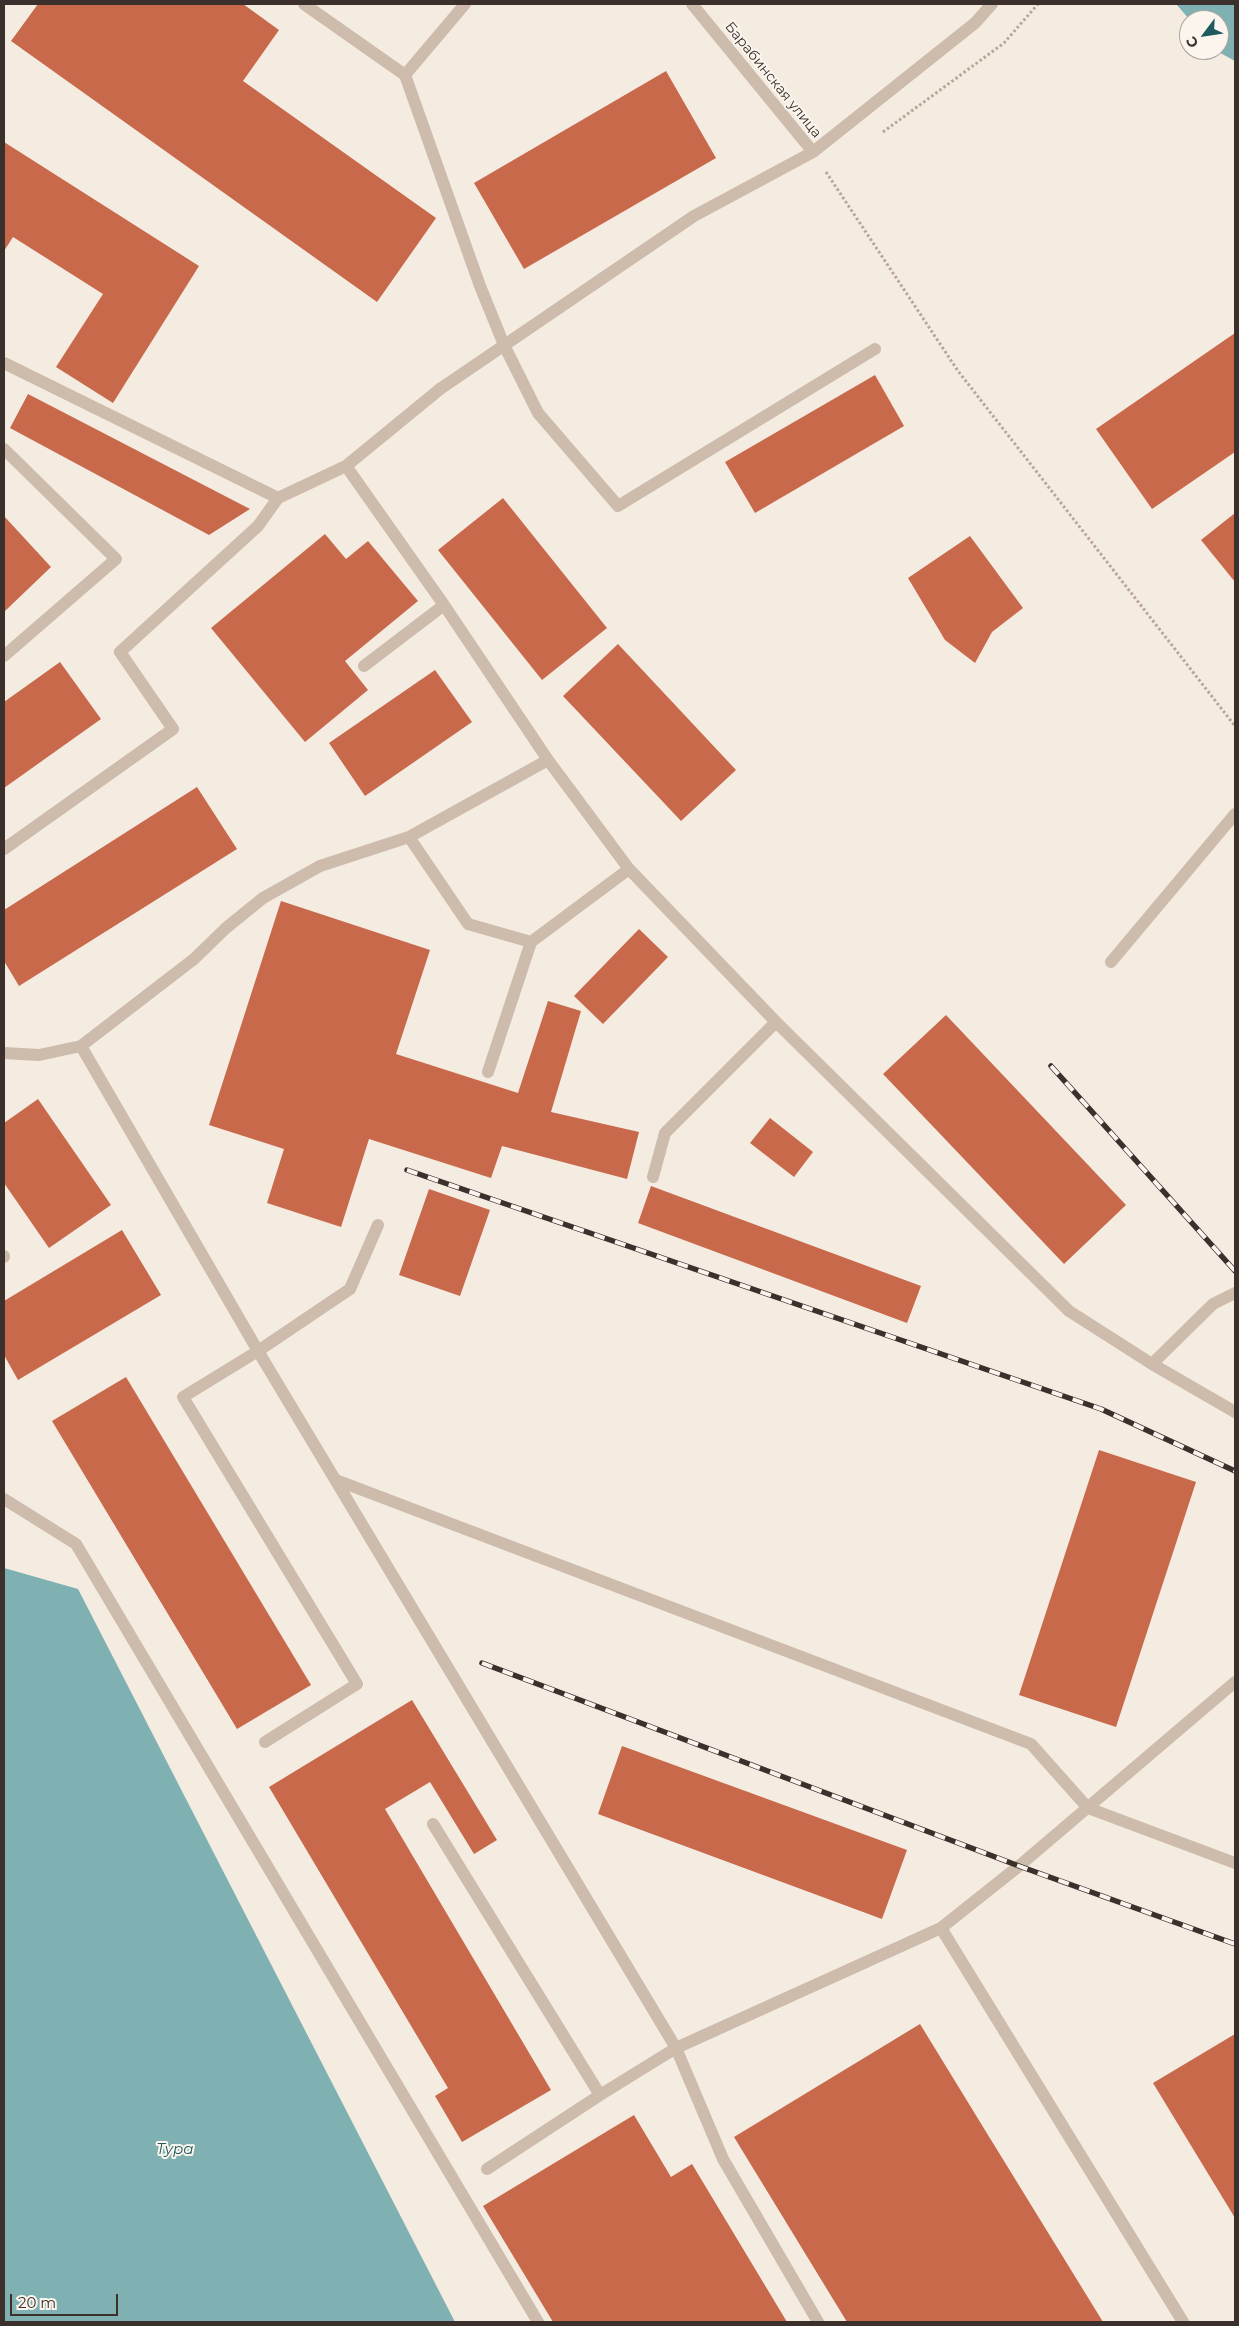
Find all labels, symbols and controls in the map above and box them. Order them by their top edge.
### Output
north arrow [1179,10,1229,60]
street label: Барабинская улица [721,19,825,141]
text: С [1182,33,1202,51]
water label: Тура [156,2141,194,2159]
scale bar [12,2284,120,2316]
text: 20 m [18,2293,56,2312]

